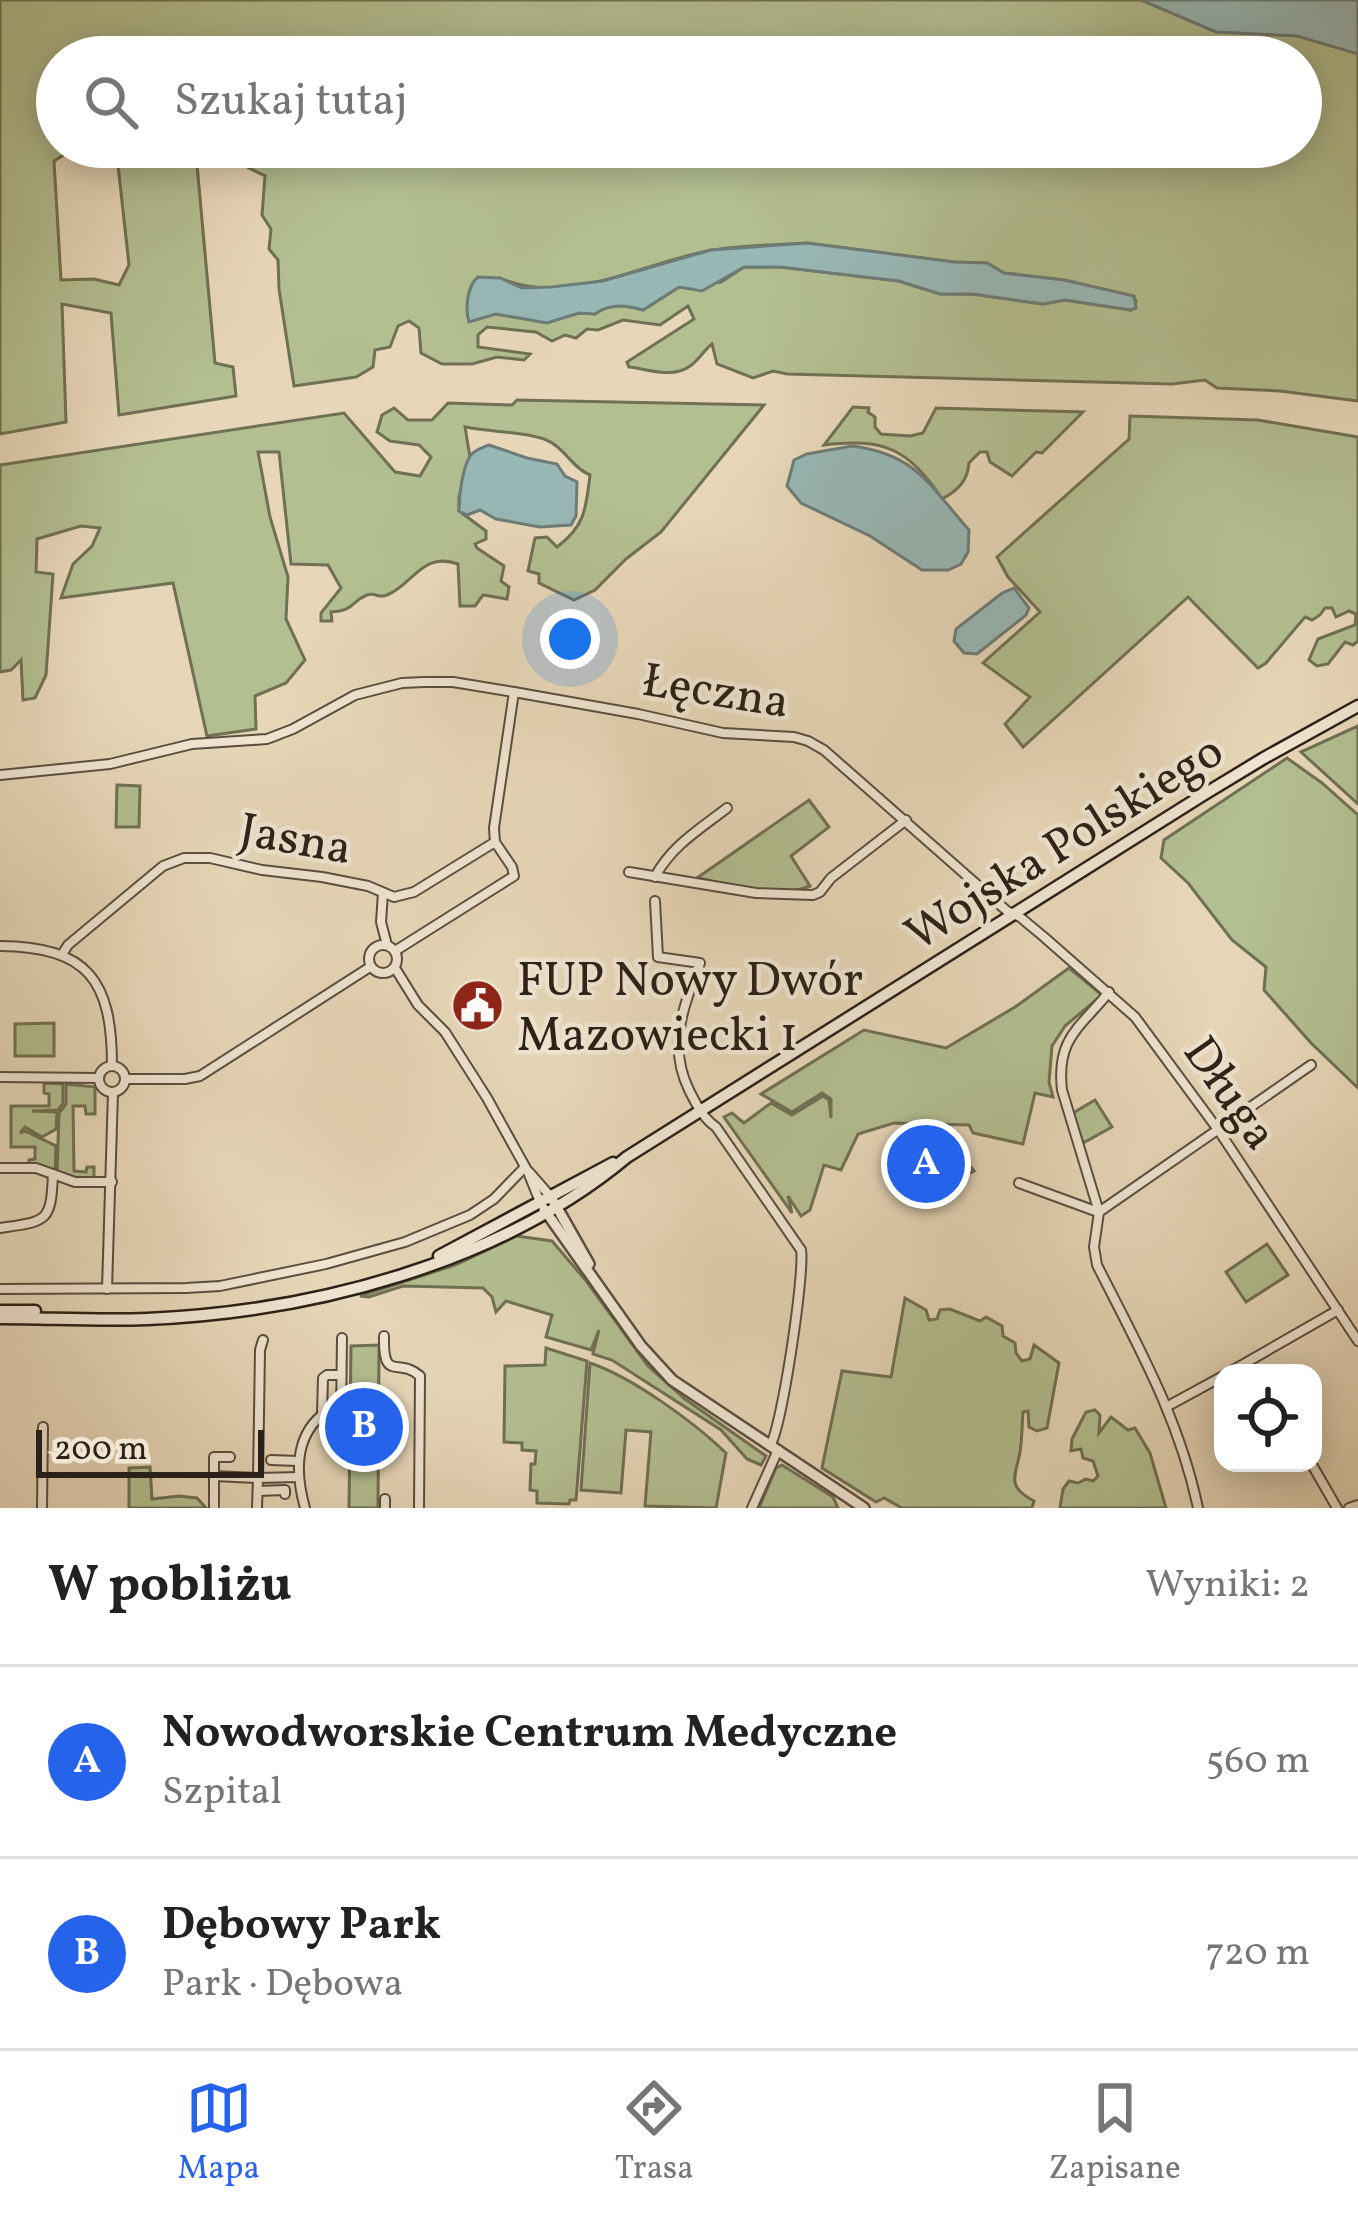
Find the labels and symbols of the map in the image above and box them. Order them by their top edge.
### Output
your location [540,609,600,669]
street label: Łęczna [637,649,793,738]
street label: Wojska Polskiego [893,720,1237,970]
street label: Jasna [234,799,357,884]
place label: FUP Nowy Dwór Mazowiecki 1 [517,949,863,1071]
public building icon: FUP Nowy Dwór Mazowiecki 1 [450,978,506,1034]
street label: Długa [1165,1024,1292,1165]
pin: A [887,1119,965,1209]
pin: B [325,1382,403,1472]
scale bar [36,1424,264,1477]

